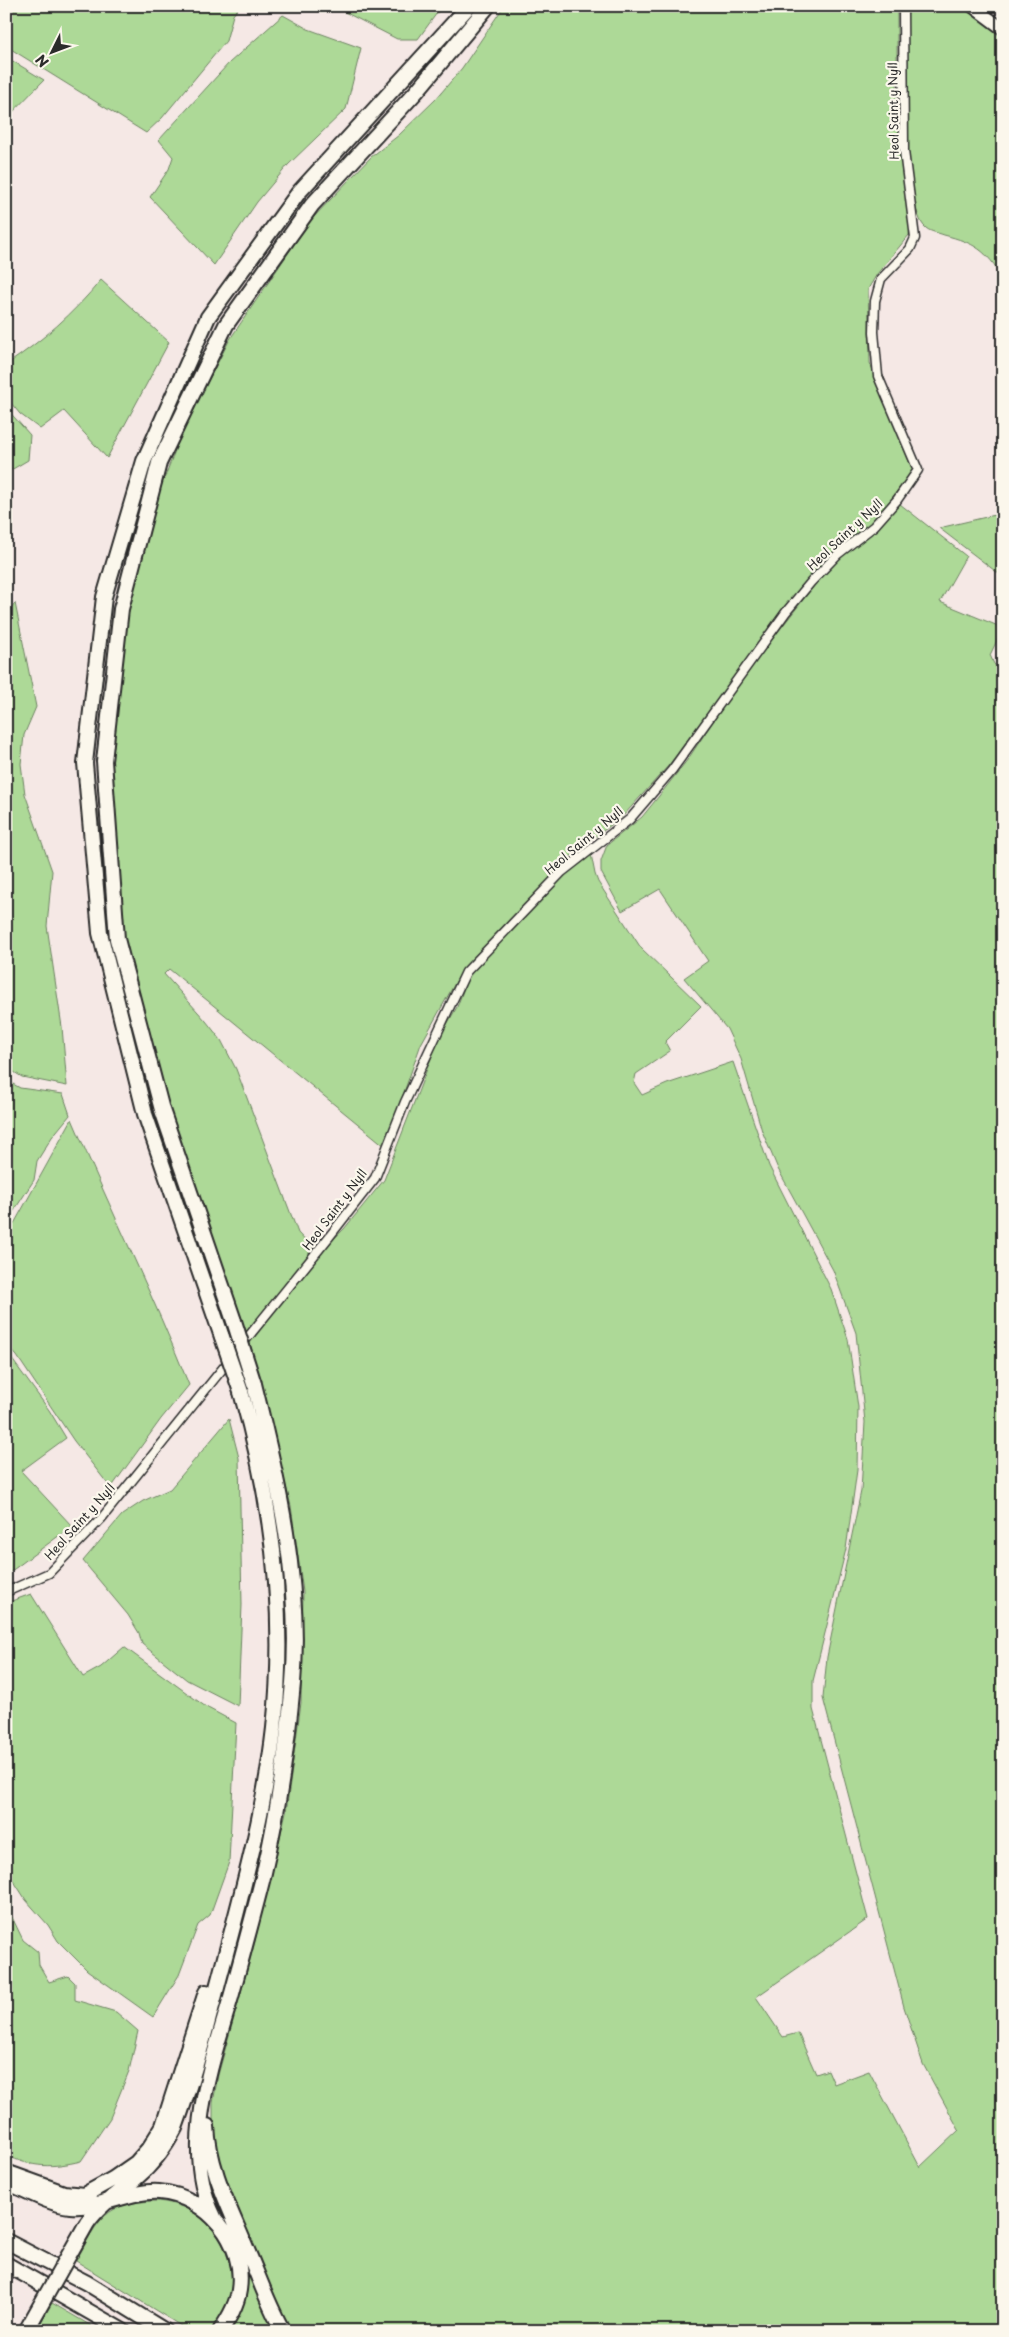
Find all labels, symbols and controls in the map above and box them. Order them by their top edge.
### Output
north arrow [28,28,78,78]
text: N [30,50,53,72]
street label: Heol Saint y Nyll [883,62,903,160]
street label: Heol Saint y Nyll [803,494,886,574]
street label: Heol Saint y Nyll [540,802,626,878]
street label: Heol Saint y Nyll [298,1165,371,1254]
street label: Heol Saint y Nyll [40,1479,119,1564]

